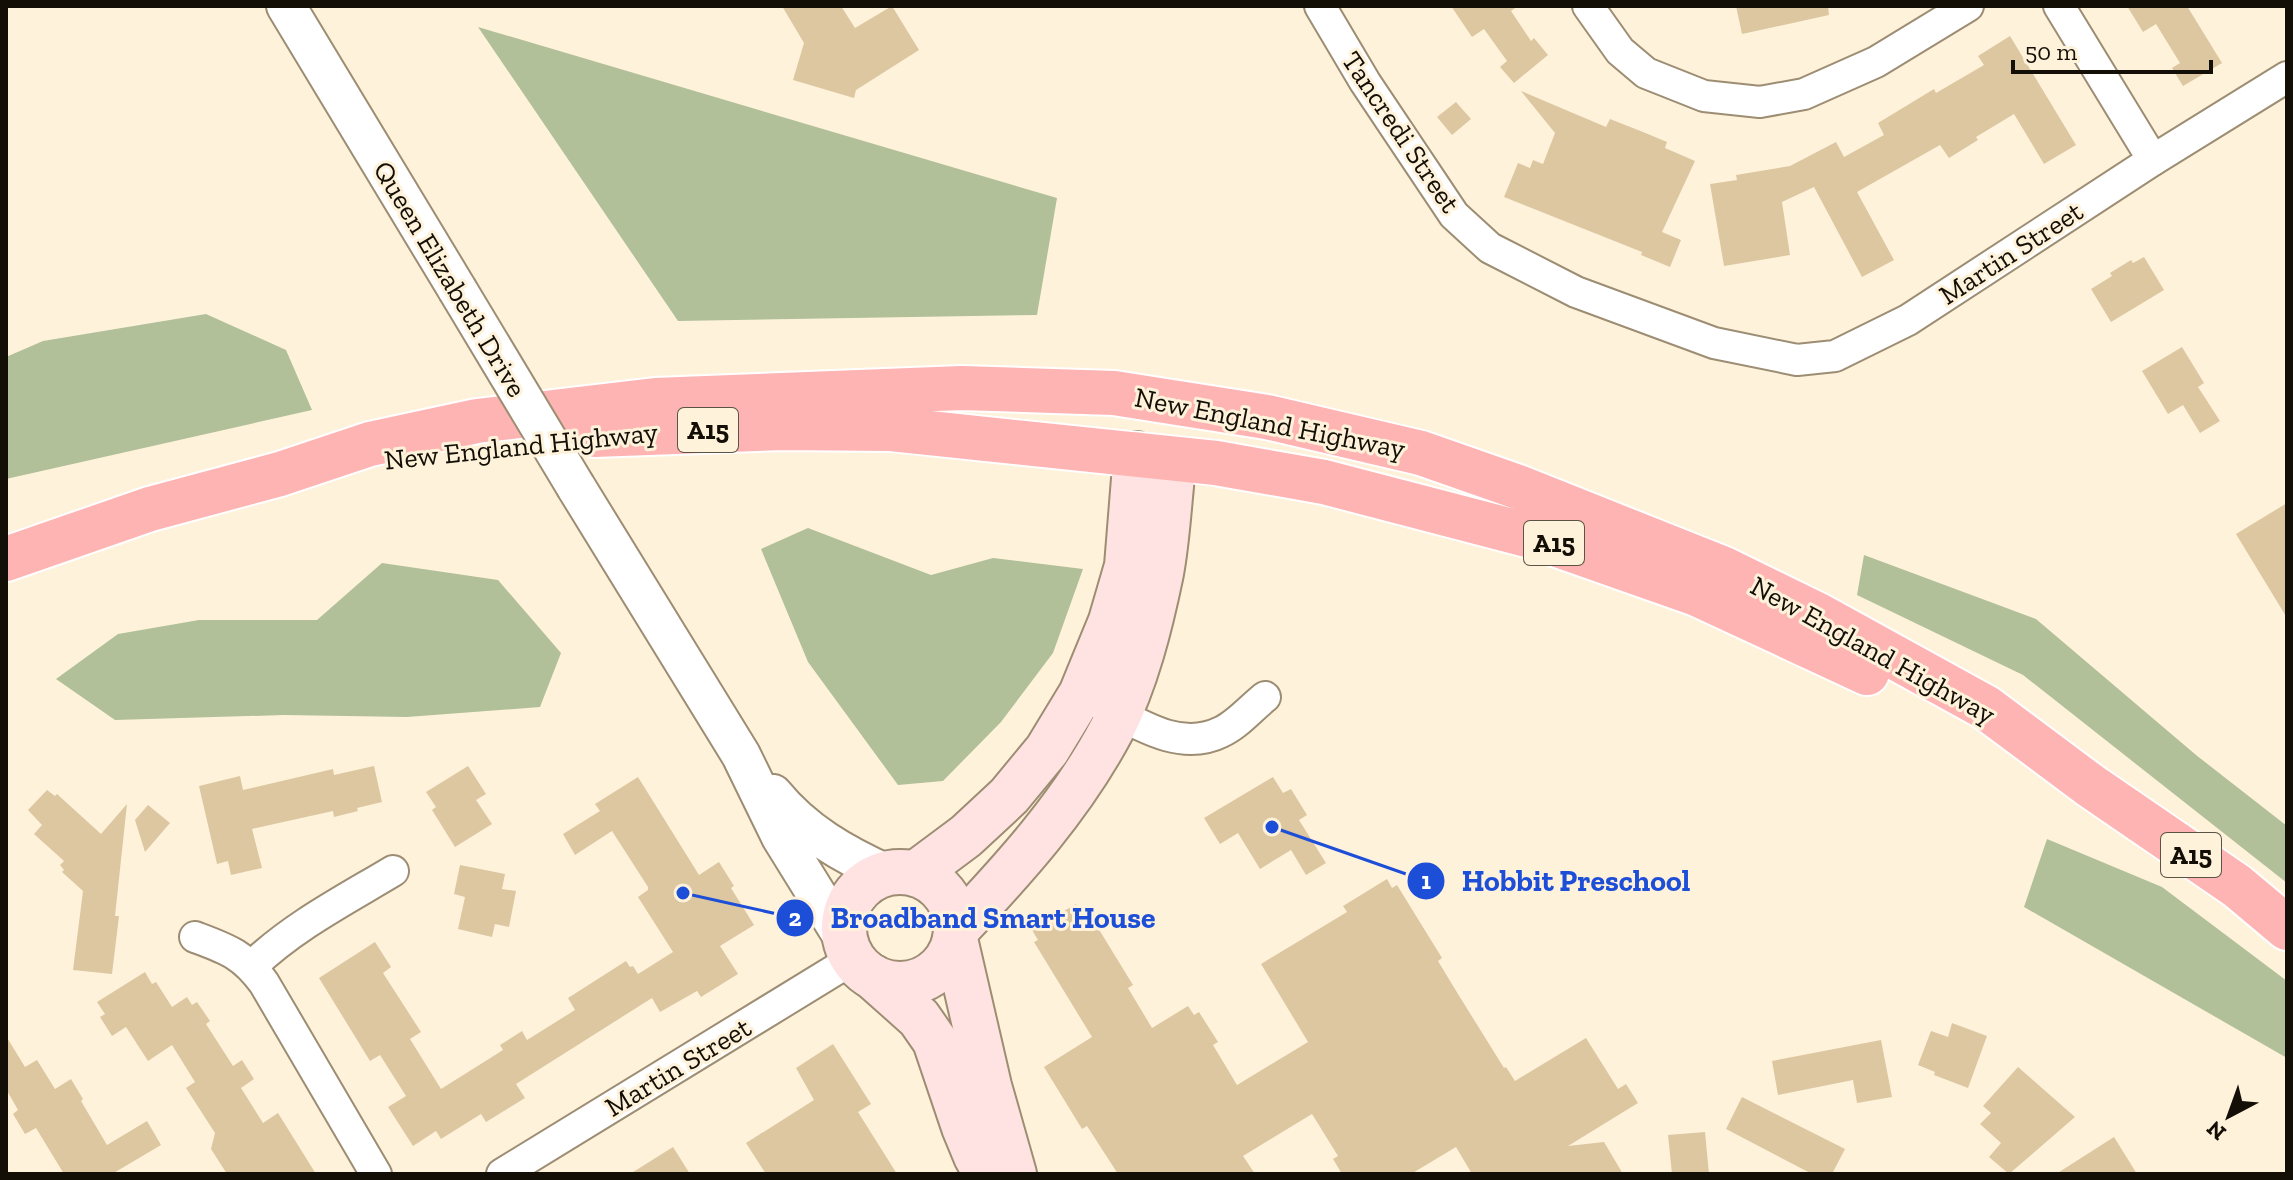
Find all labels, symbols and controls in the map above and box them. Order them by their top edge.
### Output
scale bar [2013,24,2211,74]
text: 50 m [2025,37,2078,66]
street label: Tancredi Street [1335,45,1467,219]
street label: Queen Elizabeth Drive [366,155,534,403]
street label: Martin Street [1933,194,2089,312]
street label: New England Highway [1132,381,1409,466]
road number: A15 [678,408,738,452]
street label: New England Highway [383,415,660,477]
road number: A15 [1524,521,1584,565]
street label: New England Highway [1745,569,2002,731]
road number: A15 [2161,833,2221,877]
callout: Hobbit Preschool [1406,854,1706,908]
text: Hobbit Preschool [1462,863,1691,899]
text: 1 [1421,866,1431,895]
callout: Broadband Smart House [775,891,1172,945]
text: Broadband Smart House [831,900,1155,936]
text: 2 [789,903,802,932]
street label: Martin Street [599,1010,757,1123]
north arrow [2189,1076,2269,1156]
text: N [2201,1115,2231,1146]

